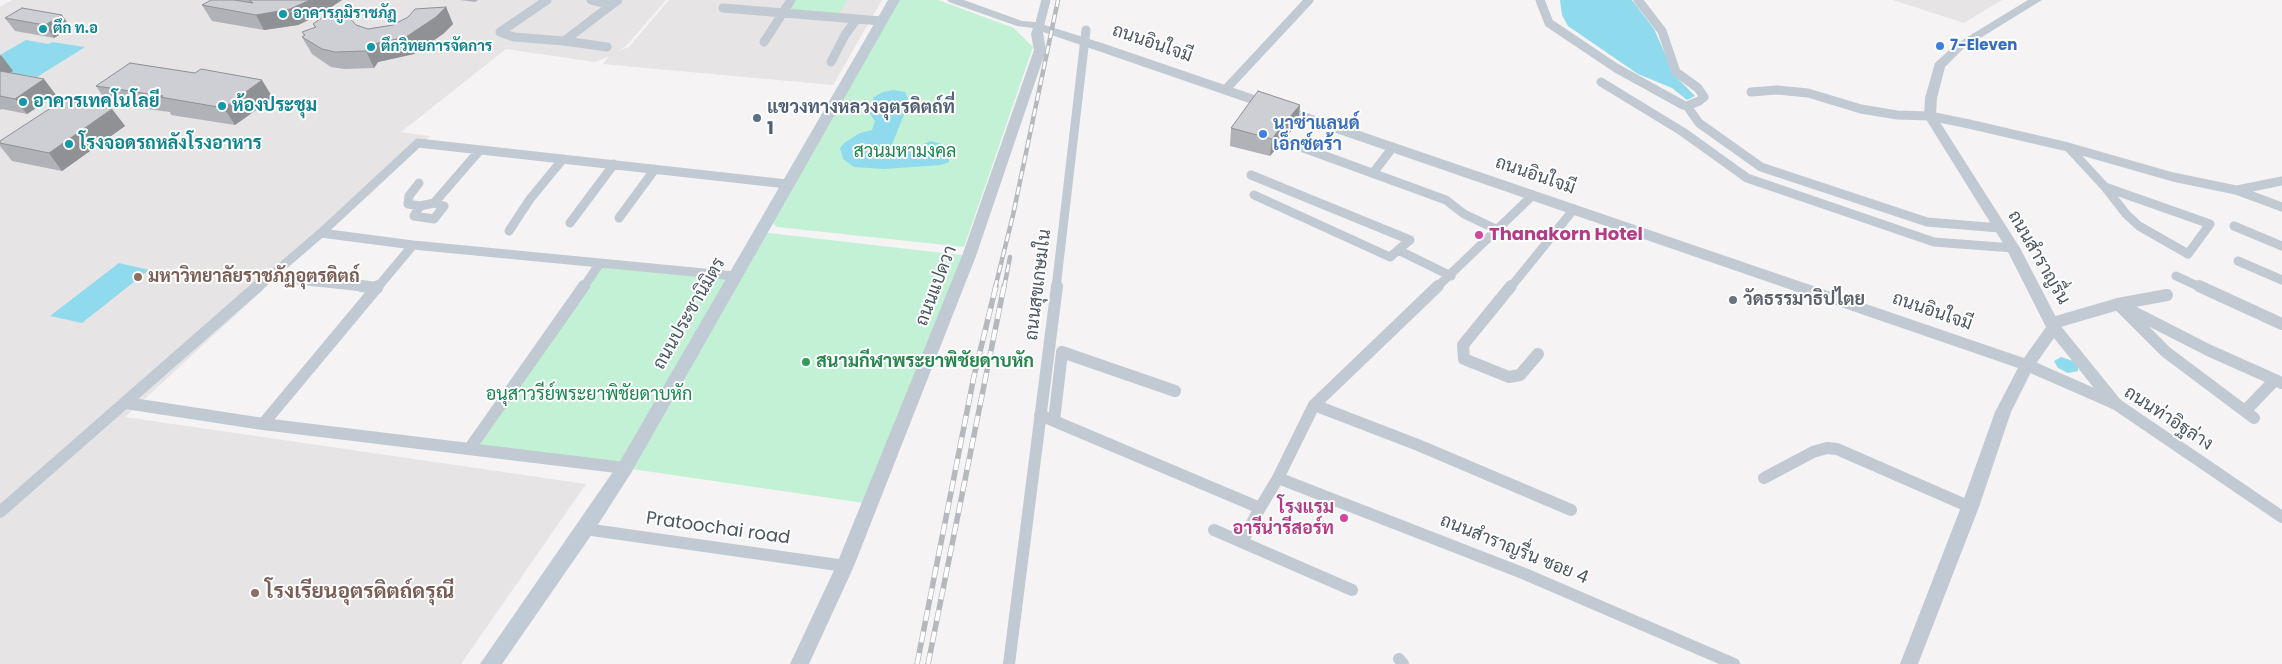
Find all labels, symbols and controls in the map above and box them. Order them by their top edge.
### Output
place label: อาคารภูมิราชภัฏ [293,5,397,23]
marker: อาคารภูมิราชภัฏ [277,8,289,20]
place label: ตึก ท.อ [53,20,98,38]
street label: ถนนอินใจมี [1109,20,1195,68]
marker: ตึก ท.อ [37,23,49,35]
place label: 7-Eleven [1950,37,2017,55]
place label: ตึกวิทยการจัดการ [381,38,492,56]
marker: 7-Eleven [1934,40,1946,52]
marker: ตึกวิทยการจัดการ [365,41,377,53]
place label: อาคารเทคโนโลยี [33,91,159,113]
place label: ห้องประชุม [232,95,317,117]
marker: อาคารเทคโนโลยี [17,96,29,108]
place label: แขวงทางหลวงอุตรดิตถ์ที่ 1 [767,97,955,140]
marker: ห้องประชุม [216,100,228,112]
marker: แขวงทางหลวงอุตรดิตถ์ที่ 1 [751,112,763,124]
place label: นาซ่าแลนด์ เอ็กซ์ตร้า [1273,113,1360,156]
marker: นาซ่าแลนด์ เอ็กซ์ตร้า [1257,128,1269,140]
place label: โรงจอดรถหลังโรงอาหาร [79,133,262,155]
marker: โรงจอดรถหลังโรงอาหาร [63,138,75,150]
park label: สวนมหามงคล [854,141,956,163]
street label: ถนนอินใจมี [1492,152,1578,200]
street label: ถนนสำราญรื่น [2002,207,2074,309]
place label: Thanakorn Hotel [1489,224,1643,246]
street label: ถนนสุขเกษมใน [1021,228,1057,342]
marker: Thanakorn Hotel [1473,229,1485,241]
street label: ถนนแปดวา [912,243,962,329]
street label: ถนนประชานิมิตร [649,254,731,374]
place label: มหาวิทยาลัยราชภัฏอุตรดิตถ์ [148,266,360,288]
marker: มหาวิทยาลัยราชภัฏอุตรดิตถ์ [132,271,144,283]
street label: ถนนอินใจมี [1889,288,1975,336]
place label: วัดธรรมาธิปไตย [1743,289,1865,311]
marker: วัดธรรมาธิปไตย [1727,294,1739,306]
place label: สนามกีฬาพระยาพิชัยดาบหัก [816,351,1034,373]
marker: สนามกีฬาพระยาพิชัยดาบหัก [800,356,812,368]
street label: ถนนท่าอิฐล่าง [2120,382,2216,456]
park label: อนุสาวรีย์พระยาพิชัยดาบหัก [486,384,692,406]
place label: โรงแรม อารีน่ารีสอร์ท [1232,497,1334,540]
street label: Pratoochai road [645,508,791,550]
street label: ถนนสำราญรื่น ซอย 4 [1437,510,1591,590]
marker: โรงแรม อารีน่ารีสอร์ท [1338,512,1350,524]
place label: โรงเรียนอุตรดิตถ์ดรุณี [265,580,454,606]
marker: โรงเรียนอุตรดิตถ์ดรุณี [249,587,261,599]

